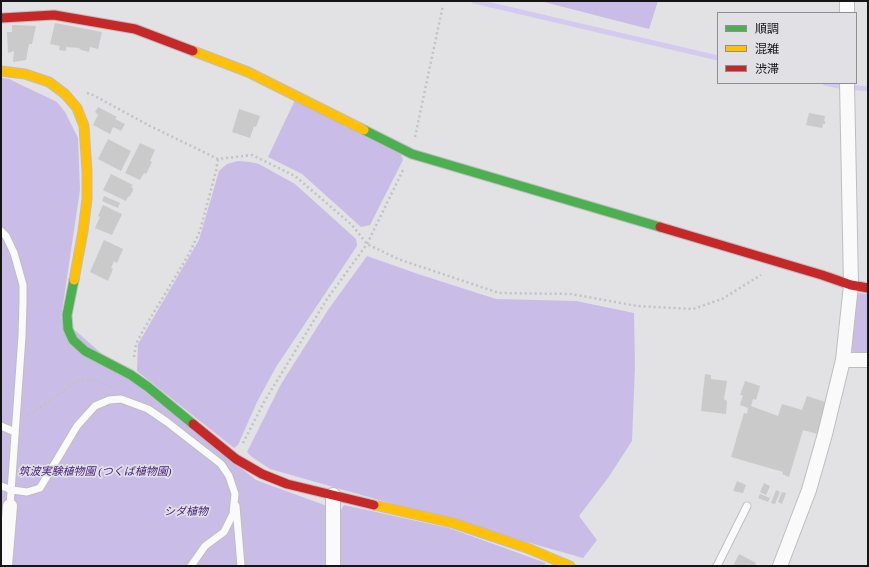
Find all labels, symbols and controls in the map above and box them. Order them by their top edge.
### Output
legend [717,12,857,84]
text: 順調 [755,22,779,36]
text: 混雑 [755,42,779,56]
text: 渋滞 [755,62,779,76]
park label: 筑波実験植物園 (つくば植物園) [18,465,172,479]
park label: シダ植物 [164,505,208,519]

